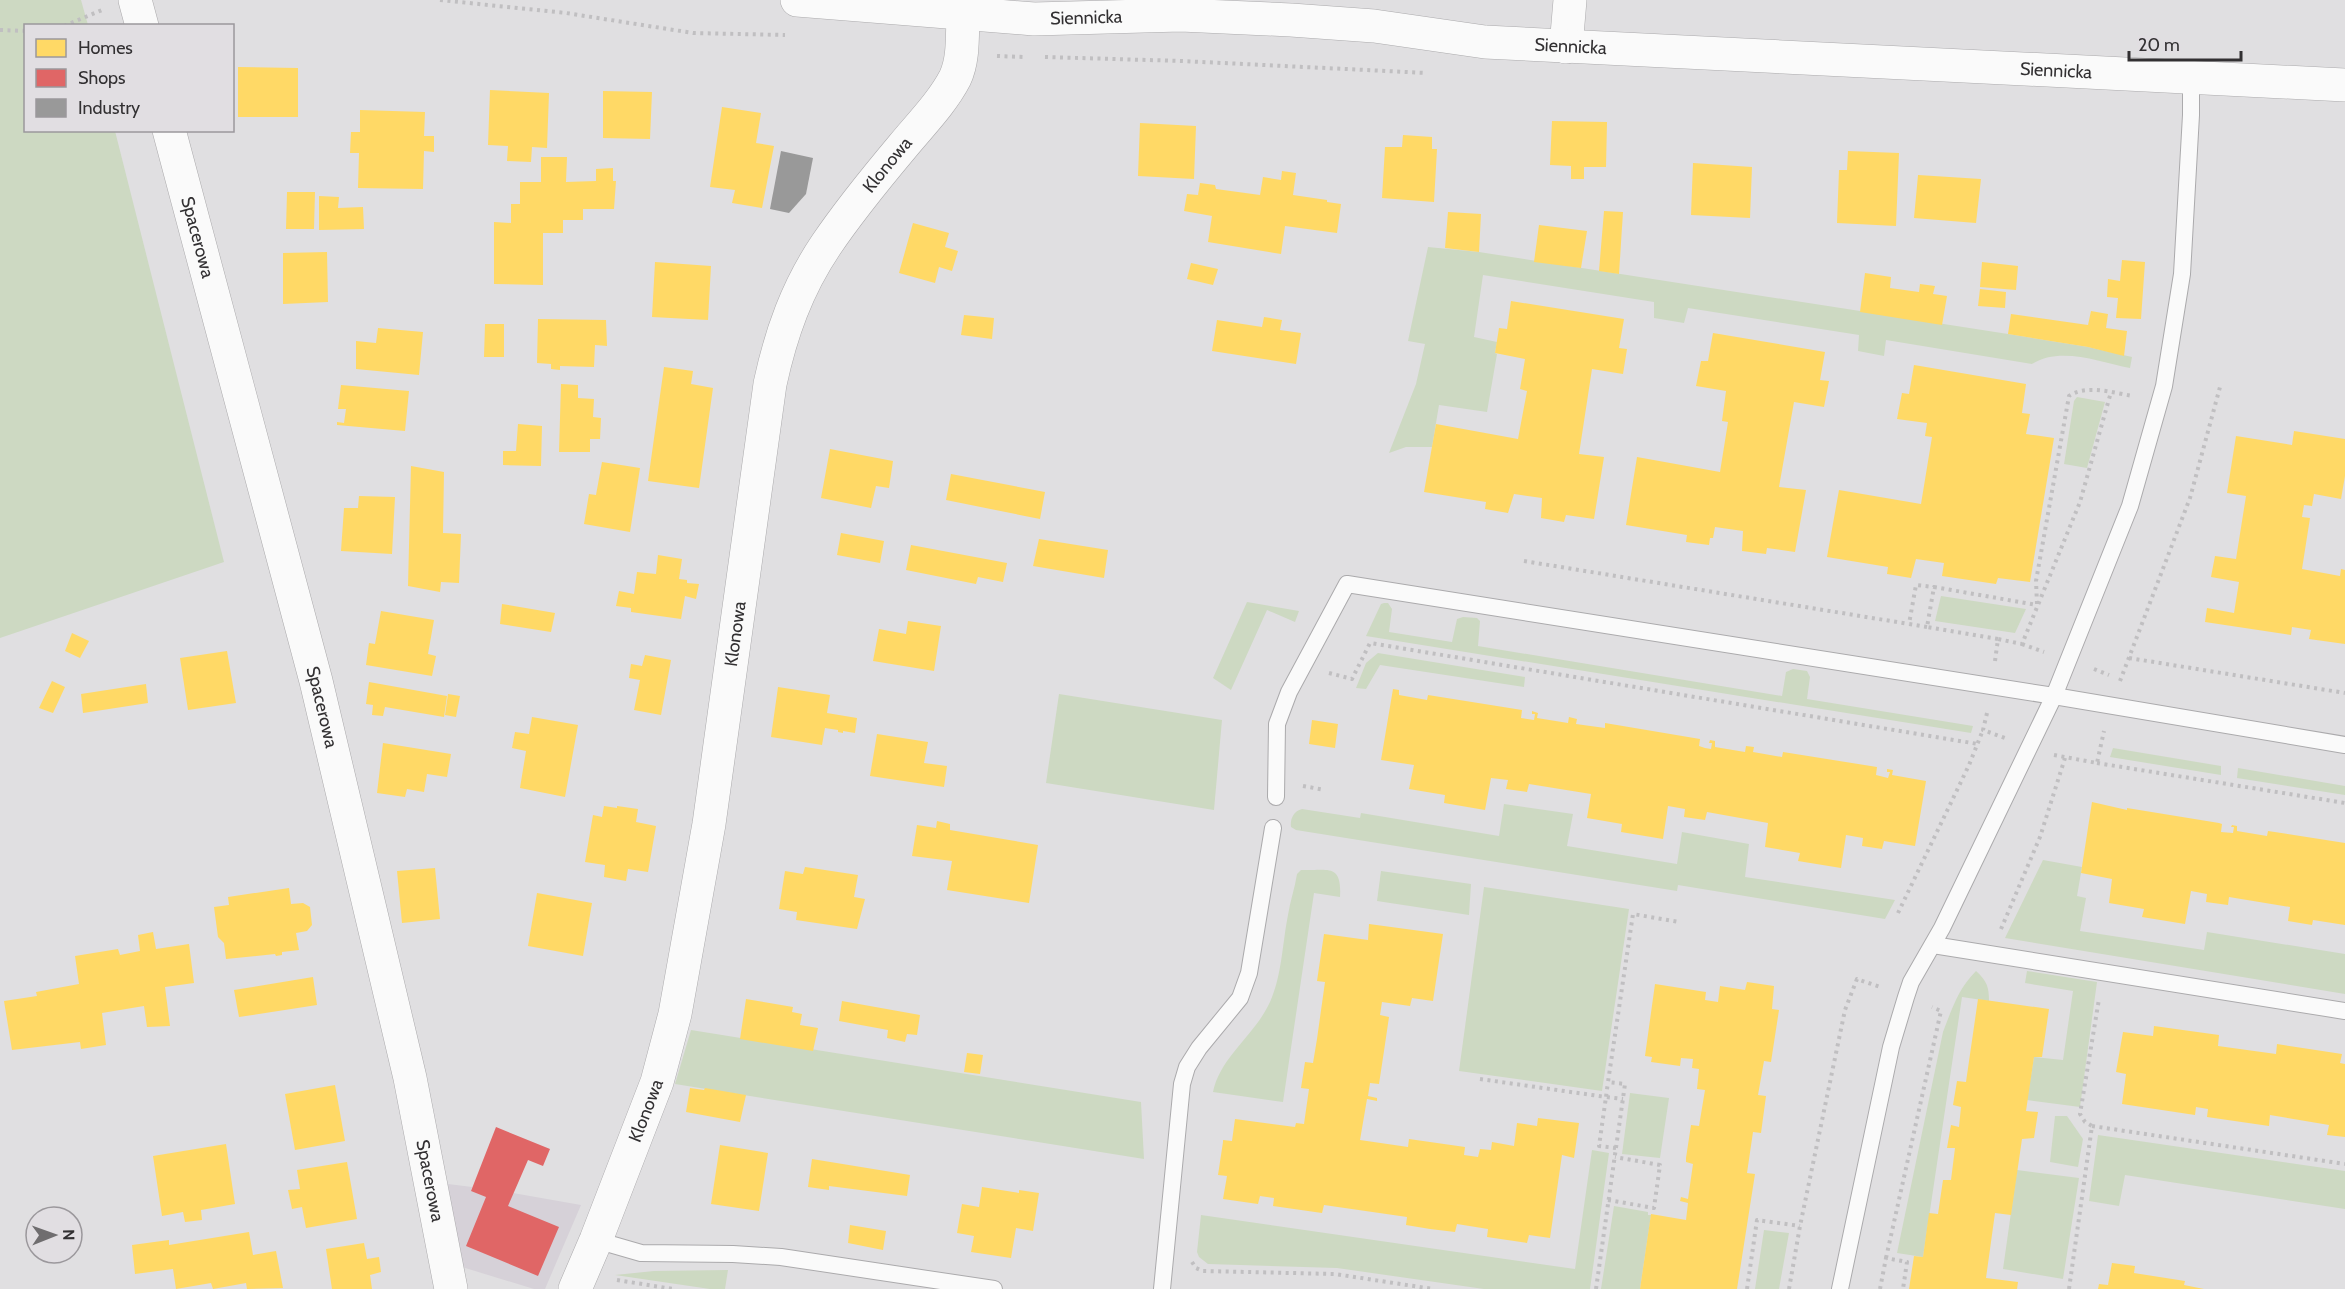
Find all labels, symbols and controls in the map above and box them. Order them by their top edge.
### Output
street label: Siennicka [1050,6,1123,30]
legend [24,24,234,132]
scale bar [2129,24,2242,62]
street label: Siennicka [1534,33,1608,59]
text: 20 m [2138,34,2180,56]
text: Homes [78,37,133,59]
street label: Siennicka [2019,58,2093,83]
text: Shops [78,67,126,89]
text: Industry [78,97,140,119]
street label: Klonowa [858,132,917,197]
street label: Spacerowa [176,194,219,281]
street label: Klonowa [720,599,751,668]
street label: Spacerowa [302,664,343,750]
street label: Klonowa [624,1076,668,1145]
street label: Spacerowa [411,1138,449,1224]
north arrow [24,1205,84,1265]
text: N [59,1229,78,1241]

